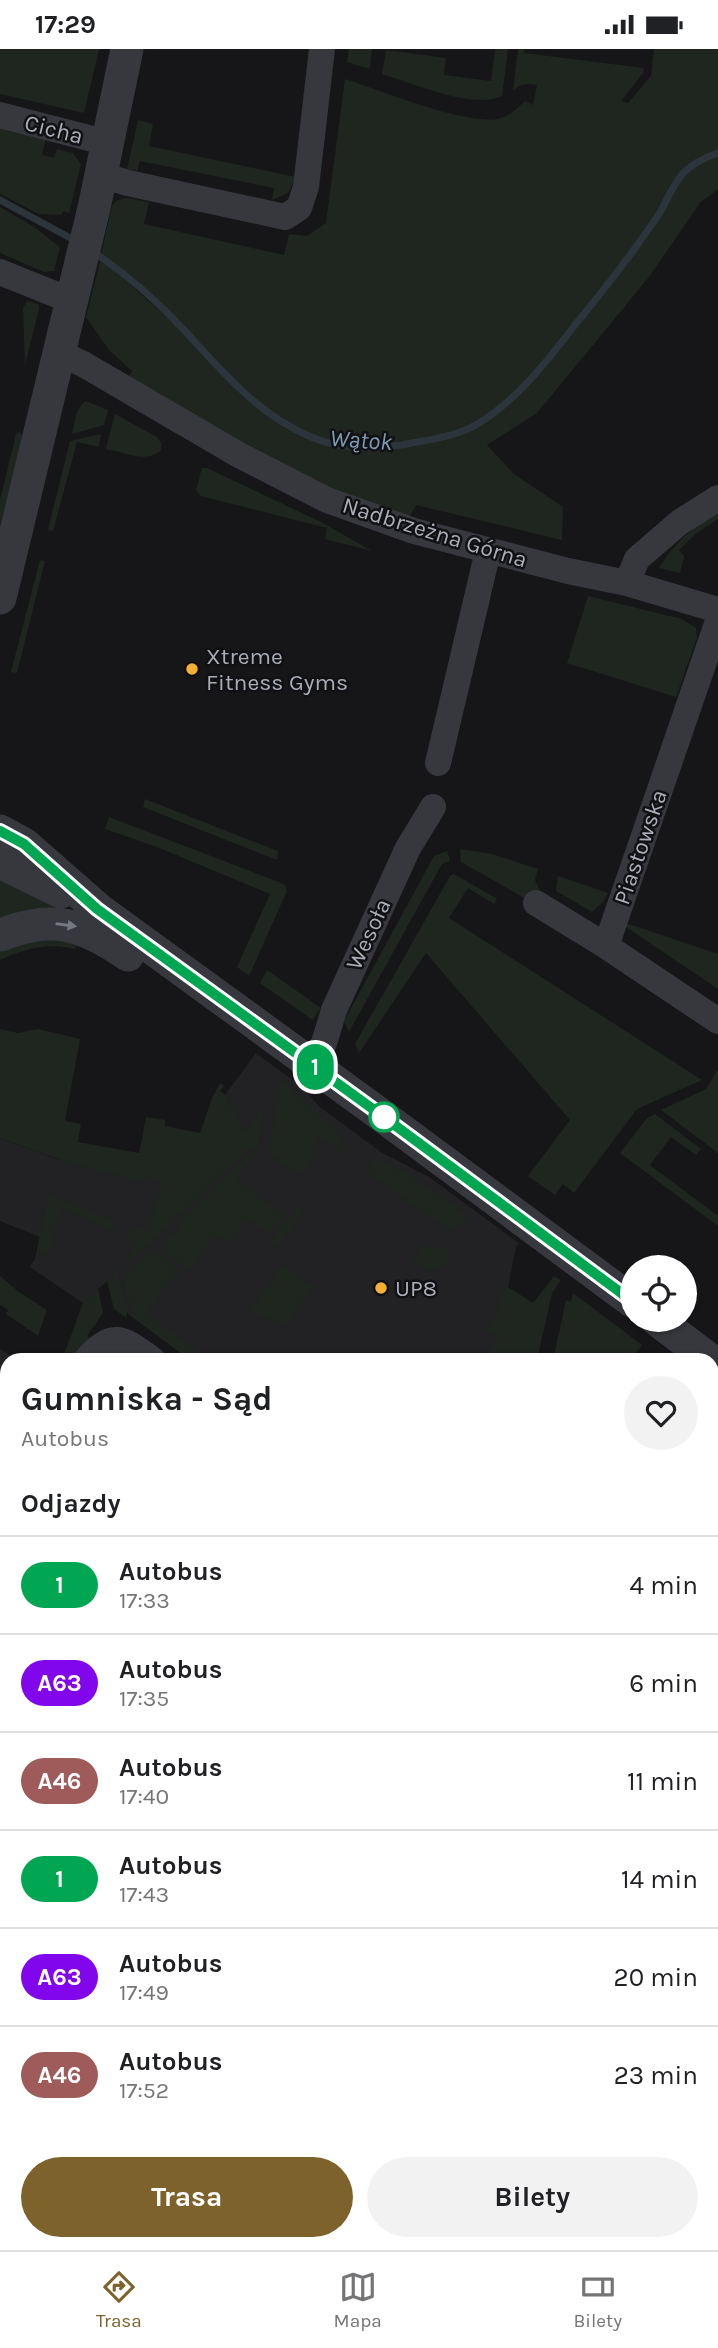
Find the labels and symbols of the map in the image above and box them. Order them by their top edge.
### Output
street label: Cicha [22,109,86,150]
water label: Wątok [329,424,394,456]
street label: Nadbrzeżna Górna [339,492,531,573]
place label: Xtreme Fitness Gyms [206,643,348,696]
marker: Xtreme Fitness Gyms [184,661,200,677]
street label: Piastowska [608,786,673,908]
street label: Wesoła [340,894,397,974]
one-way arrow [55,920,77,931]
line badge: 1 [292,1044,338,1090]
unlabelled marker [369,1102,399,1132]
place label: UP8 [395,1275,437,1302]
marker: UP8 [373,1280,389,1296]

